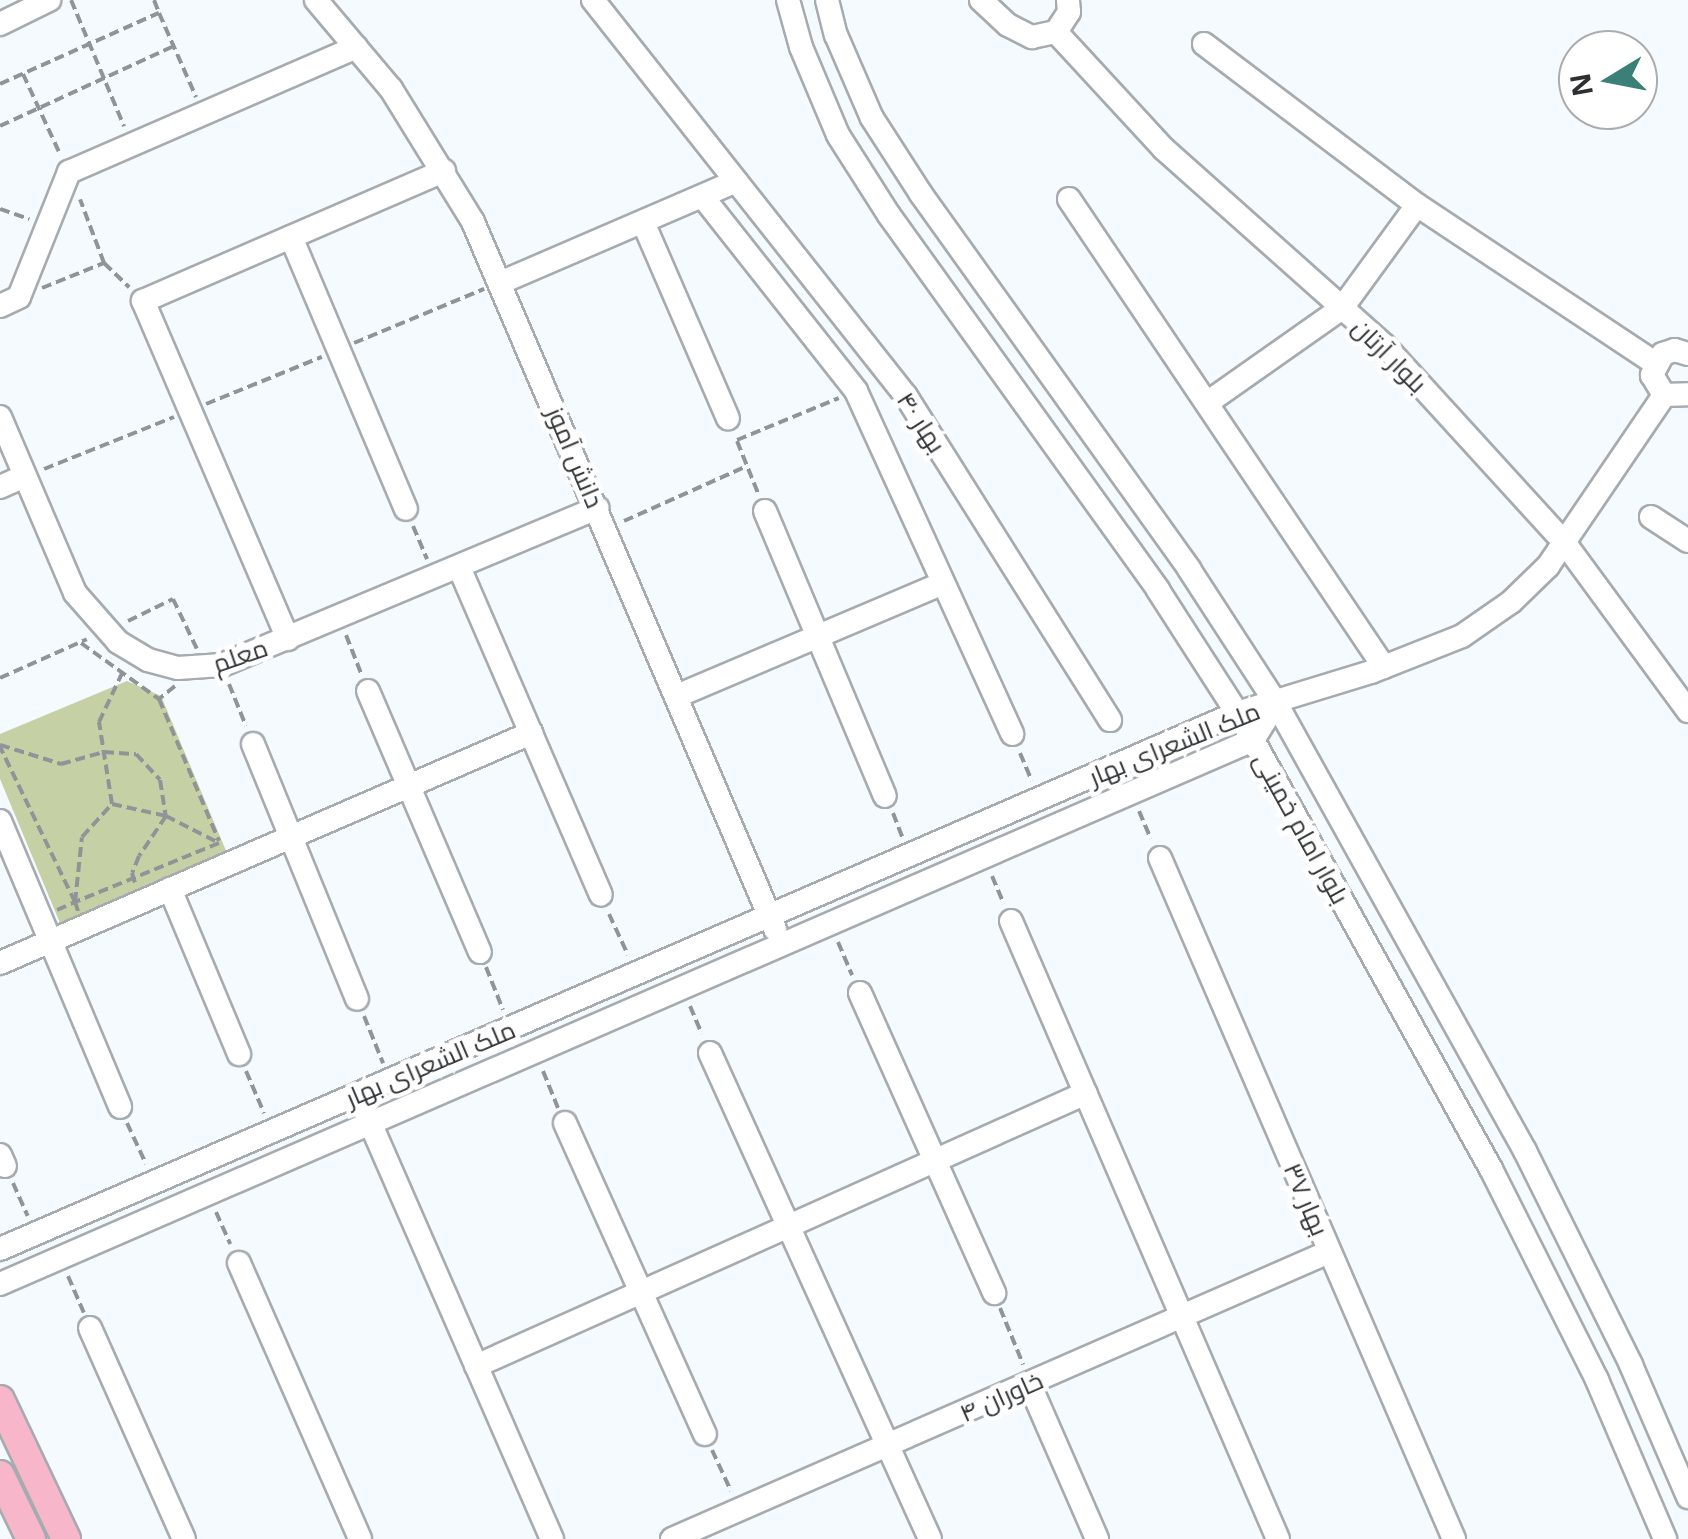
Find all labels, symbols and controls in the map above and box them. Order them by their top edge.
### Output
north arrow [1558,30,1658,130]
text: N [1560,70,1601,99]
street label: بلوار آرتان [1347,312,1433,398]
street label: بهار ۴۰ [891,386,953,458]
street label: دانش آموز [541,402,611,512]
street label: معلم [209,632,271,678]
street label: ملک الشعرای بهار [1084,695,1264,791]
street label: بلوار امام خمینی [1248,747,1356,909]
street label: ملک الشعرای بهار [340,1014,520,1112]
street label: بهار ۳۷ [1278,1158,1336,1240]
street label: خاوران ۴ [955,1364,1047,1428]

